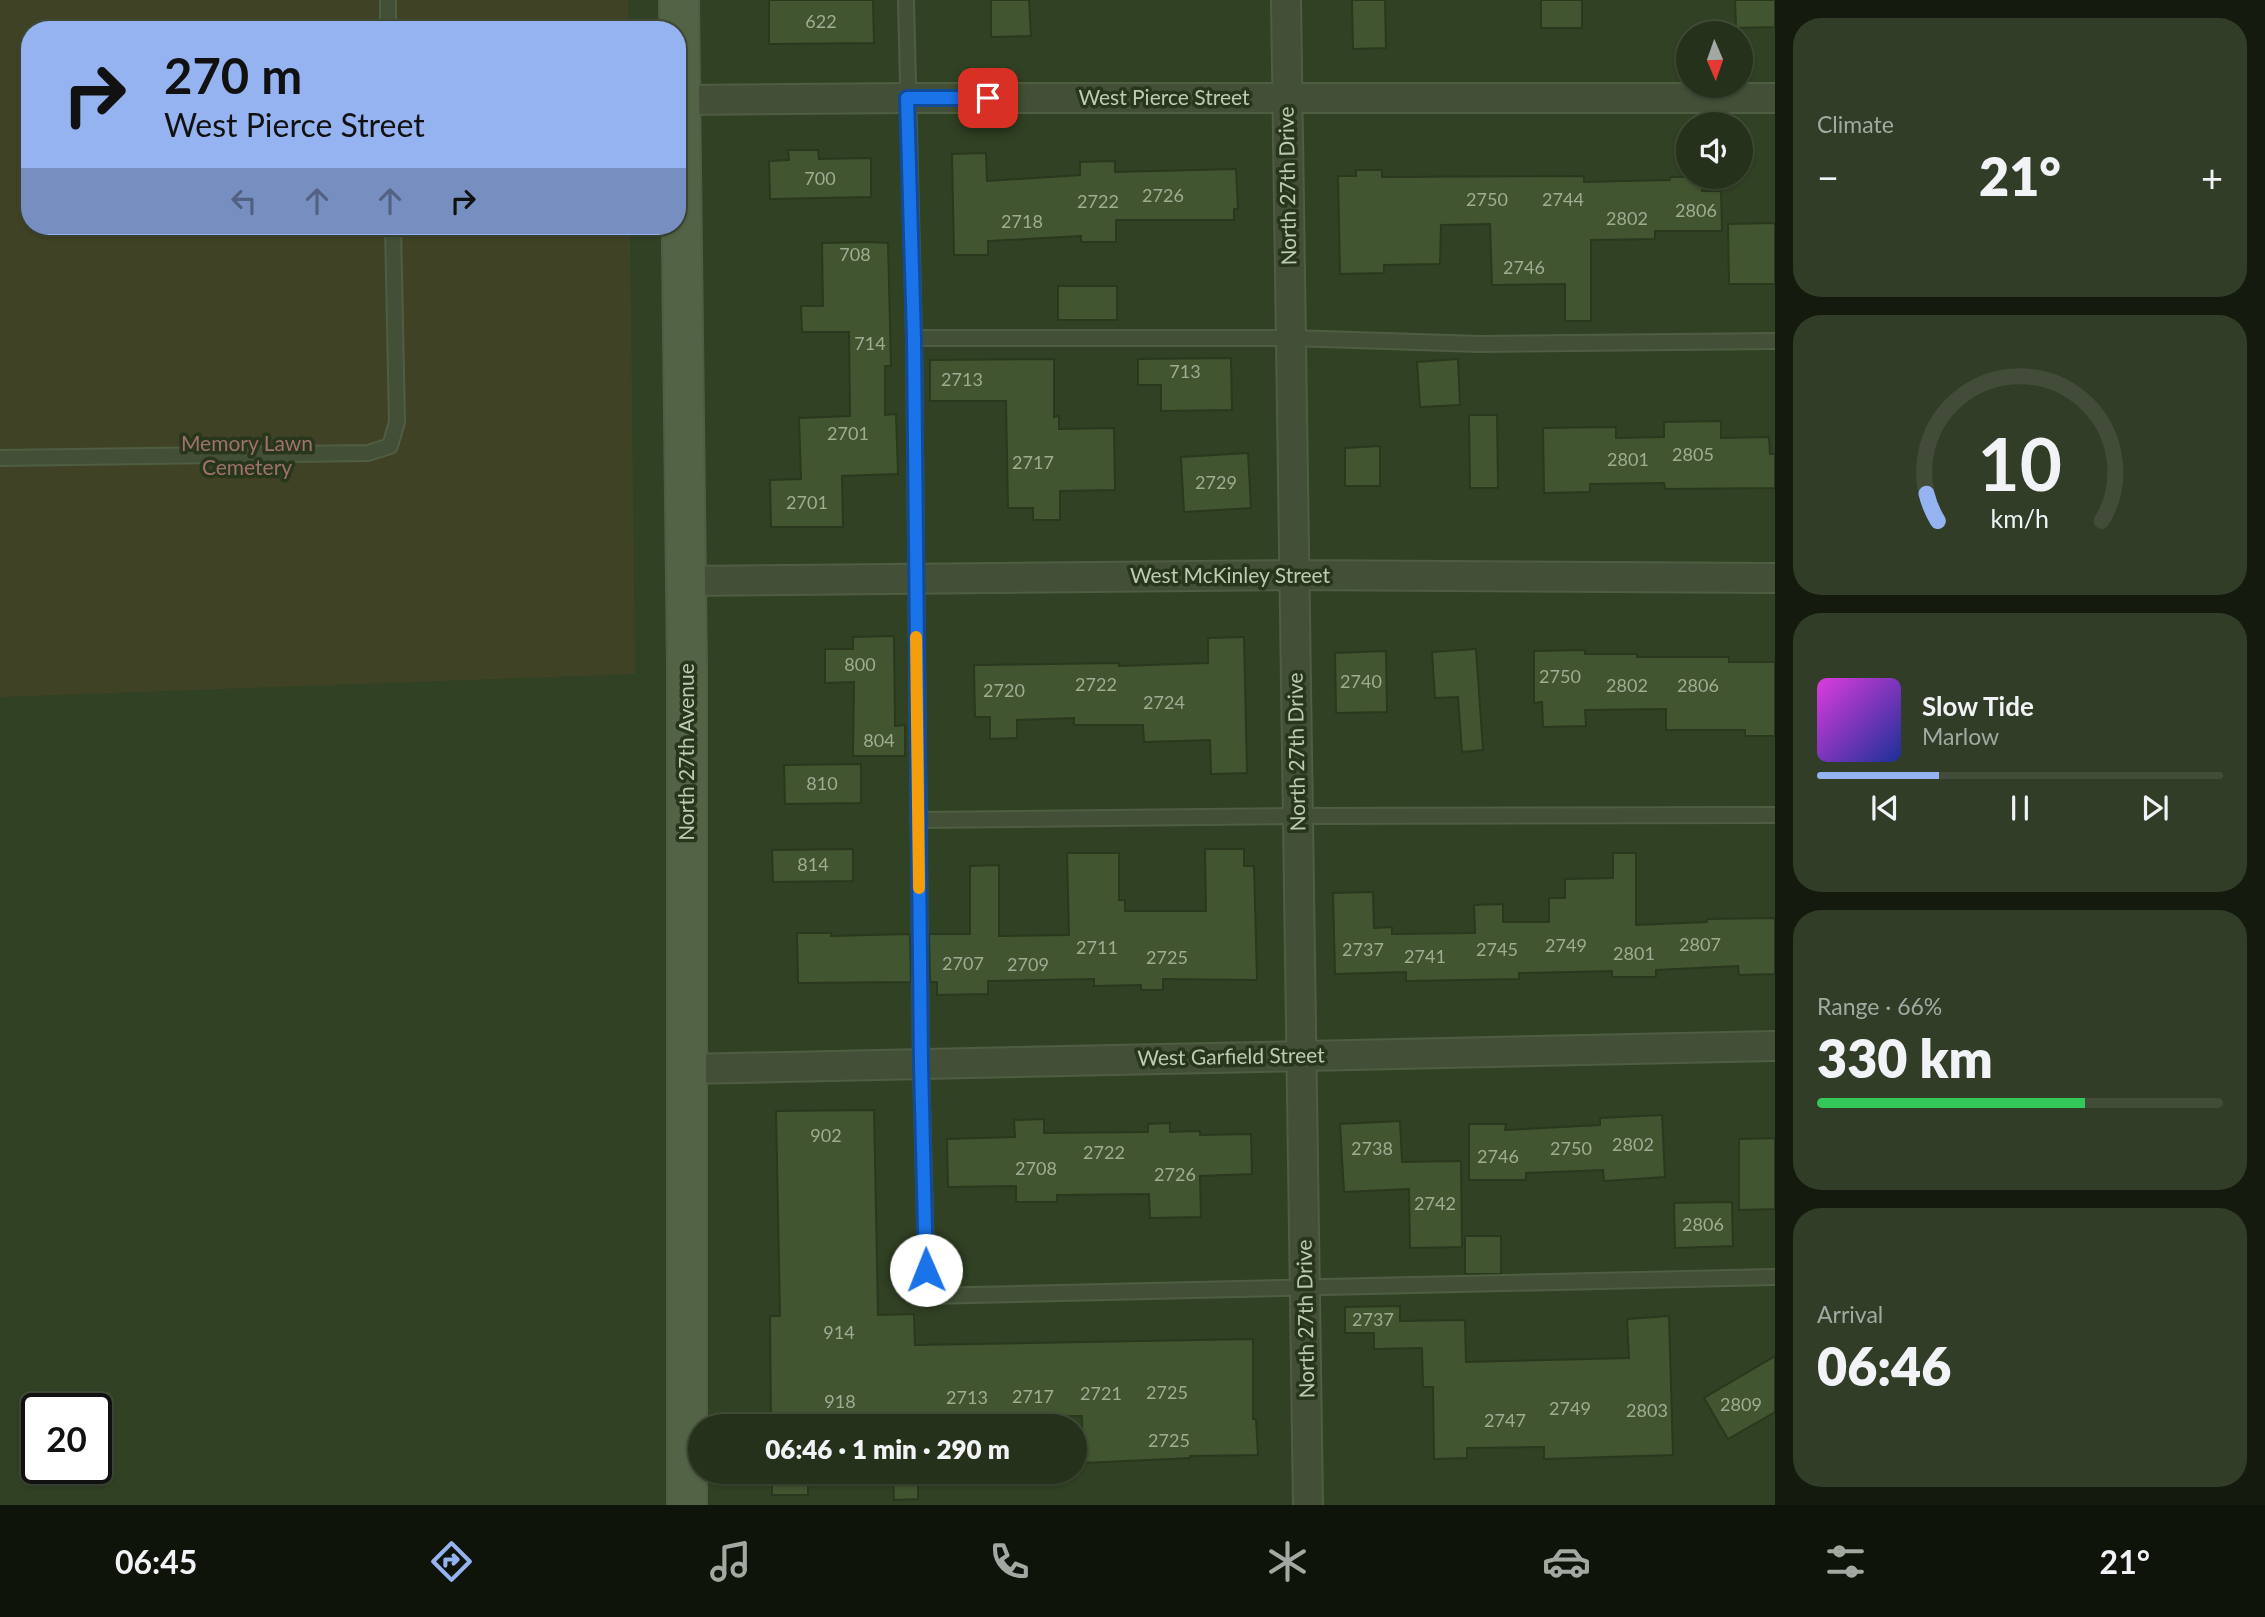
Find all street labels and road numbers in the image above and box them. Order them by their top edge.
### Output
street label: West Pierce Street [1078,84,1250,109]
street label: North 27th Drive [1273,106,1300,266]
street label: West McKinley Street [1130,562,1331,587]
street label: North 27th Avenue [673,663,698,841]
street label: North 27th Drive [1282,672,1309,832]
street label: West Garfield Street [1137,1041,1325,1070]
street label: North 27th Drive [1291,1239,1318,1399]

